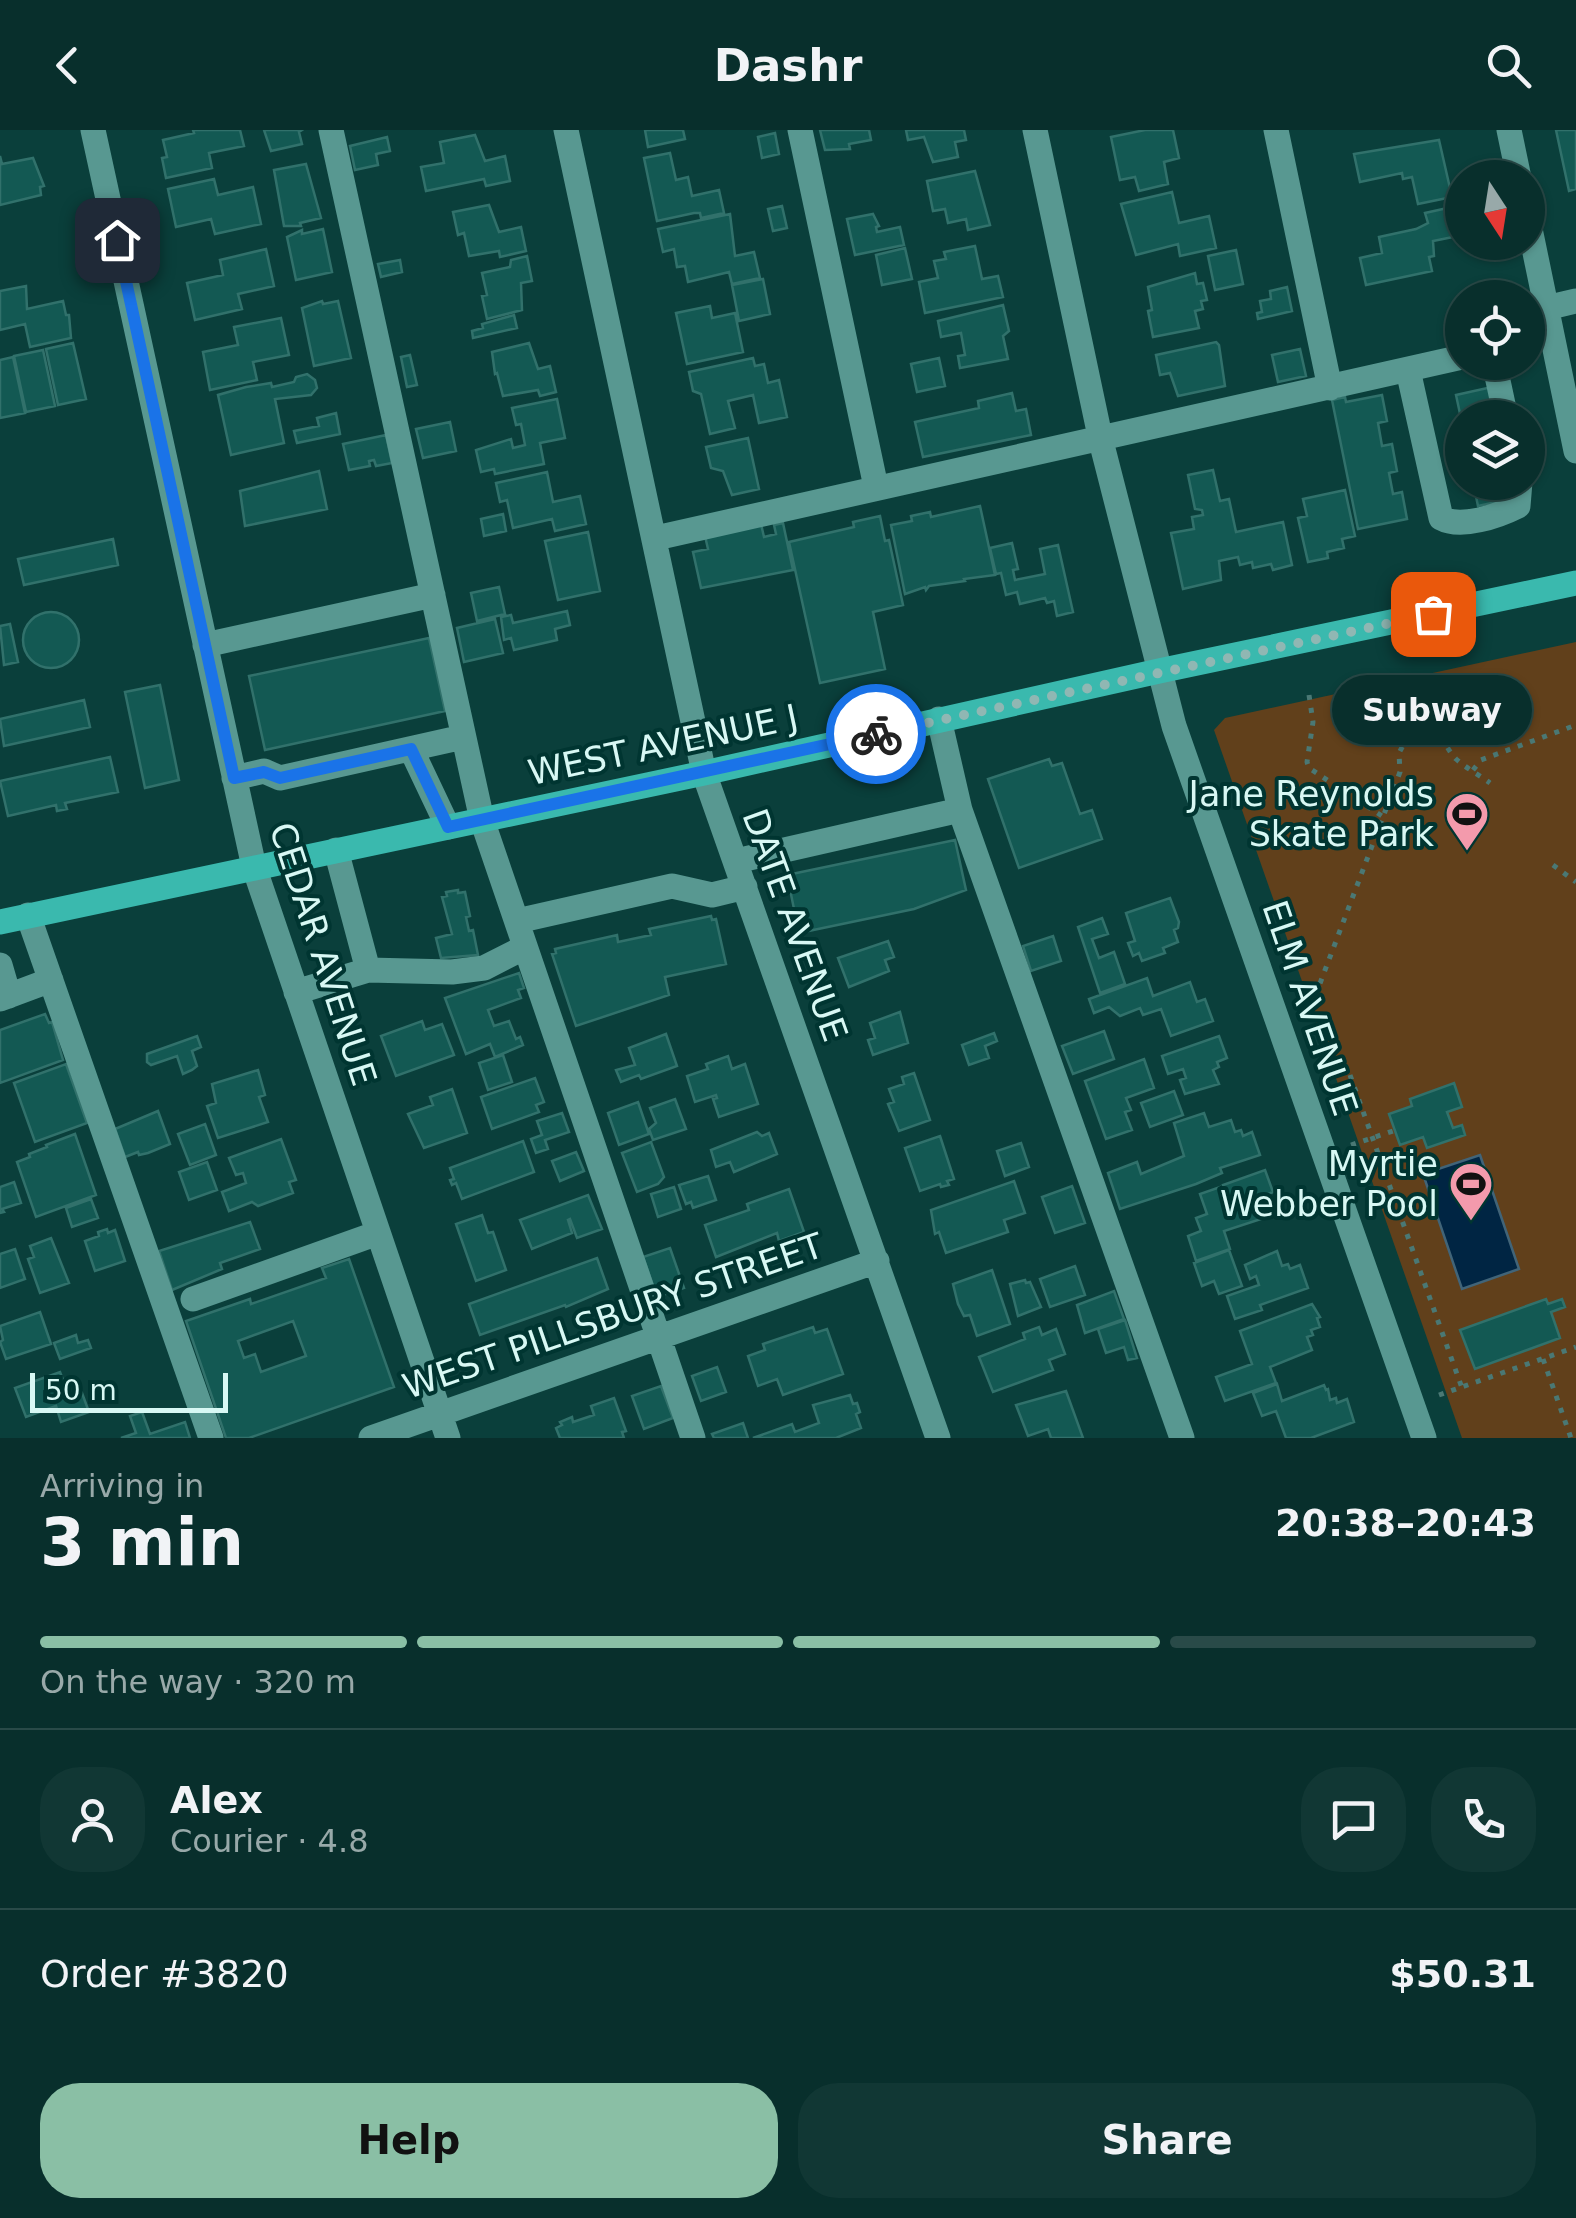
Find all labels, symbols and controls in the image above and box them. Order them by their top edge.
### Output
icon: back [40,38,95,93]
icon: search [1481,38,1536,93]
text: Dashr [714,39,862,92]
north arrow [1445,160,1545,260]
map controls [1445,160,1545,500]
pin [75,198,160,283]
icon: home [90,213,145,268]
button: locate [1445,280,1545,380]
button: layers [1445,400,1545,500]
pin [1391,572,1476,657]
icon: bag [1406,587,1461,642]
callout: Subway [1333,674,1533,744]
courier [826,684,926,784]
text: Subway [1362,691,1502,729]
street label: WEST AVENUE J [525,697,801,793]
icon: bike [849,707,904,762]
place label: Jane Reynolds Skate Park [1187,774,1435,854]
sports icon: Jane Reynolds Skate Park [1444,791,1490,852]
street label: DATE AVENUE [735,804,855,1046]
street label: CEDAR AVENUE [262,818,384,1090]
street label: ELM AVENUE [1255,895,1365,1121]
place label: Myrtie Webber Pool [1220,1144,1438,1224]
sports icon: Myrtie Webber Pool [1448,1161,1494,1222]
street label: WEST PILLSBURY STREET [398,1225,829,1407]
scale bar [30,1368,228,1412]
text: 50 m [45,1374,117,1407]
text: Arriving in [40,1467,204,1505]
text: 20:38–20:43 [1275,1501,1536,1545]
text: 3 min [40,1505,244,1580]
text: On the way · 320 m [40,1663,356,1701]
button: person [40,1767,145,1872]
button: chat [1301,1767,1406,1872]
button: phone [1431,1767,1536,1872]
text: Alex [170,1778,263,1822]
text: Courier · 4.8 [170,1822,369,1860]
text: Order #3820 [40,1952,289,1996]
text: $50.31 [1389,1952,1536,1996]
button: Help [40,2083,778,2198]
button: Share [798,2083,1536,2198]

